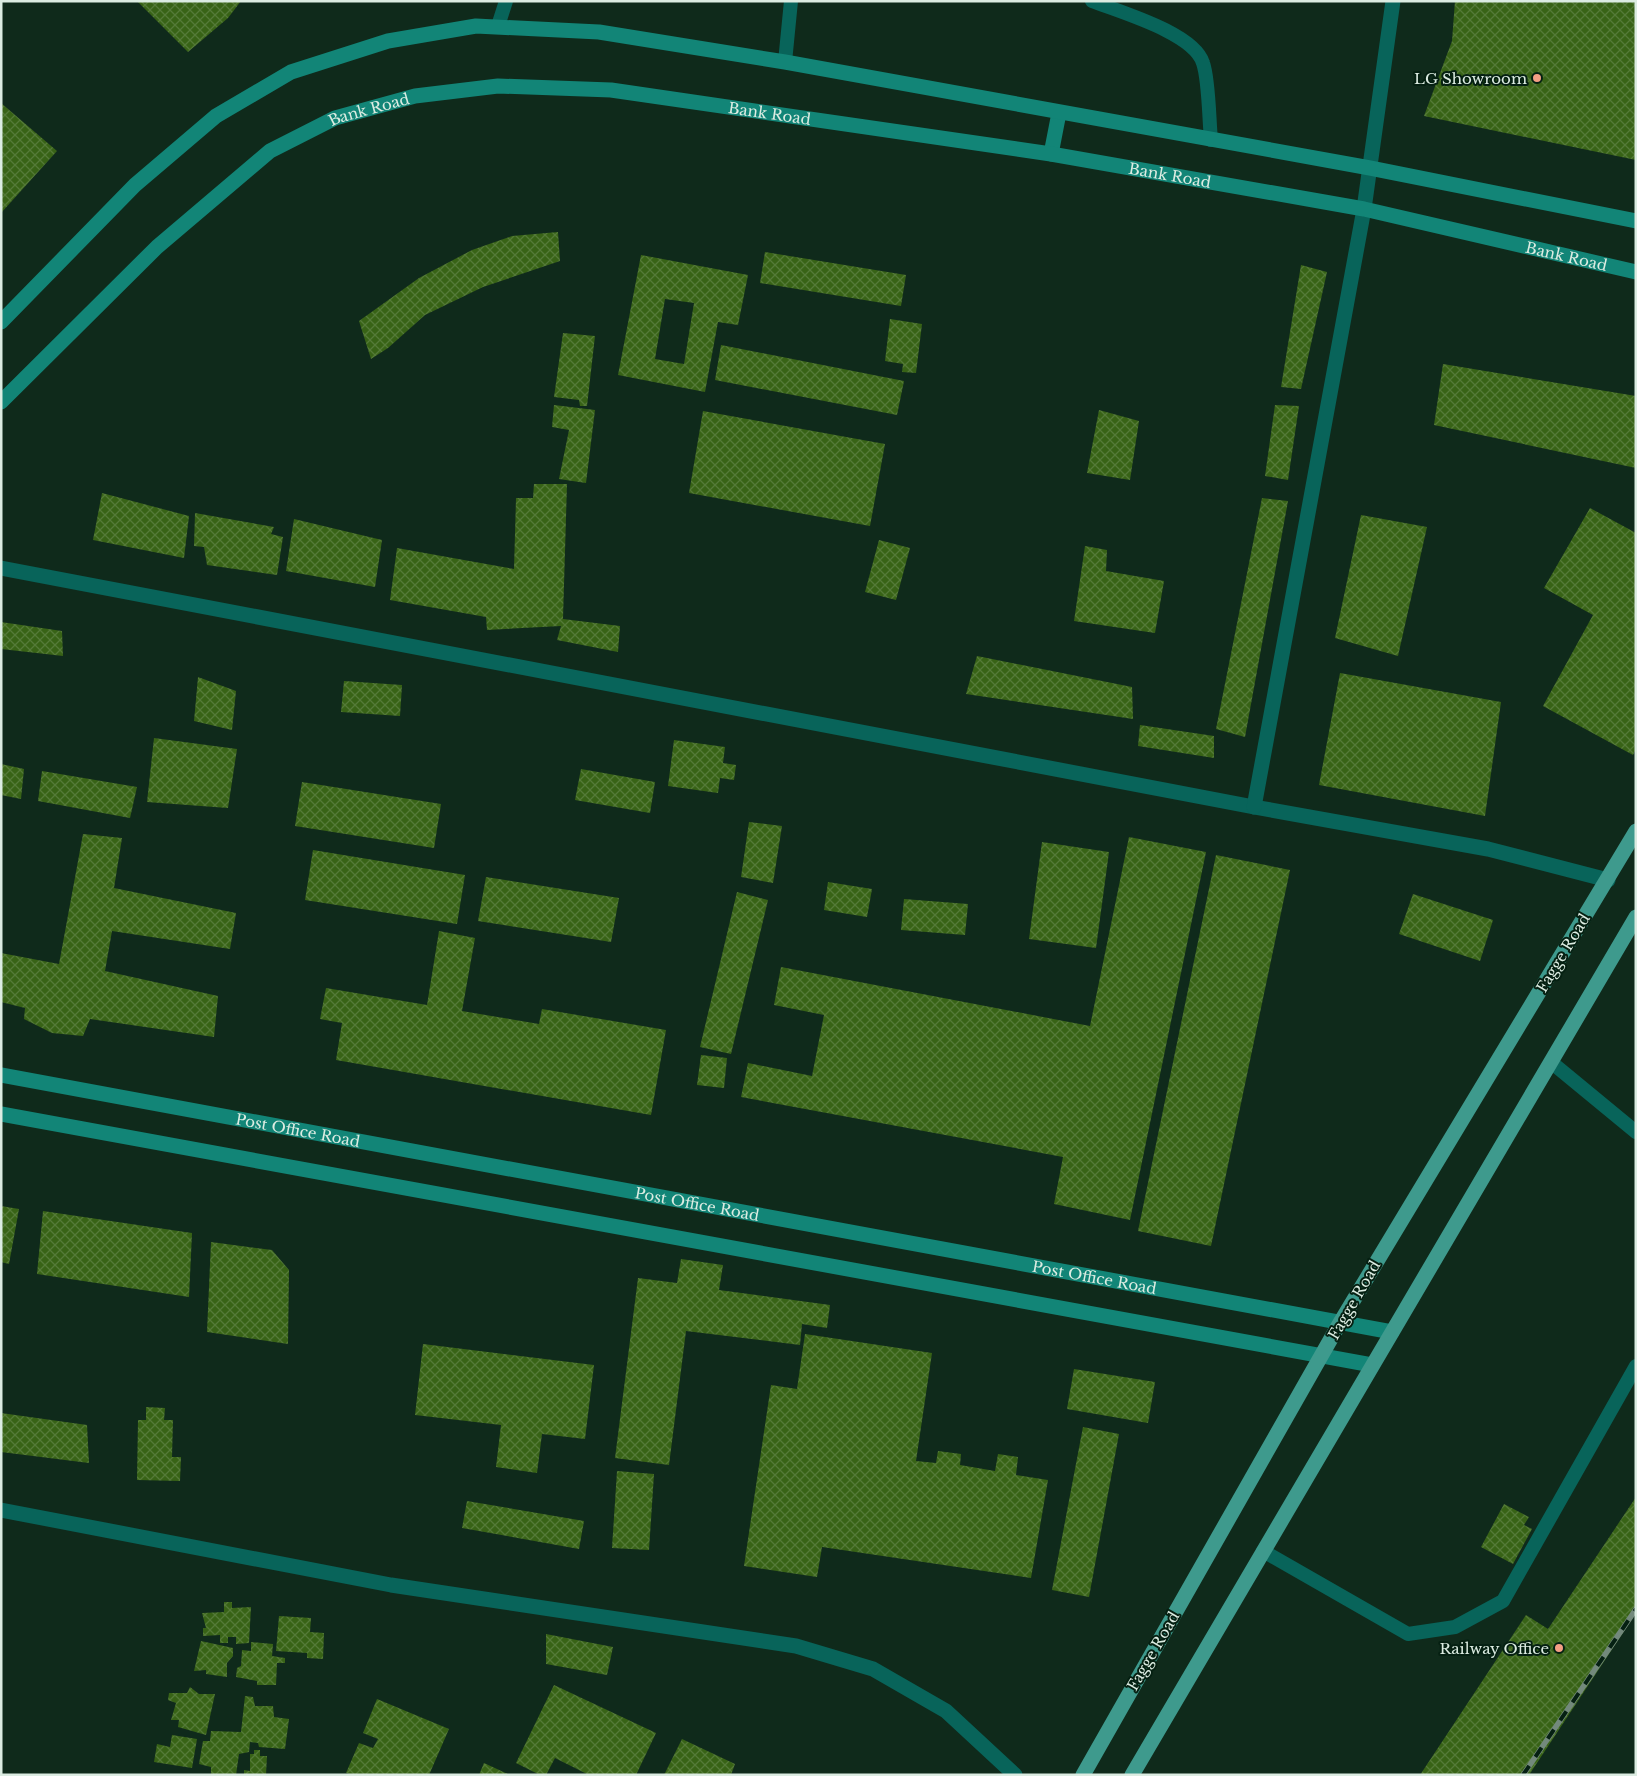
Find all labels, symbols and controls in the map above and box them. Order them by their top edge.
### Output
place label: LG Showroom [1414,69,1527,88]
marker: LG Showroom [1531,72,1543,84]
street label: Bank Road [325,89,411,130]
street label: Bank Road [727,98,812,128]
street label: Bank Road [1127,158,1213,191]
street label: Bank Road [1524,237,1609,275]
street label: Fagge Road [1532,910,1594,996]
street label: Post Office Road [234,1109,362,1151]
street label: Post Office Road [633,1183,761,1224]
street label: Post Office Road [1031,1256,1158,1298]
street label: Fagge Road [1324,1257,1384,1343]
street label: Fagge Road [1123,1608,1183,1694]
place label: Railway Office [1439,1639,1549,1658]
marker: Railway Office [1553,1642,1565,1654]

